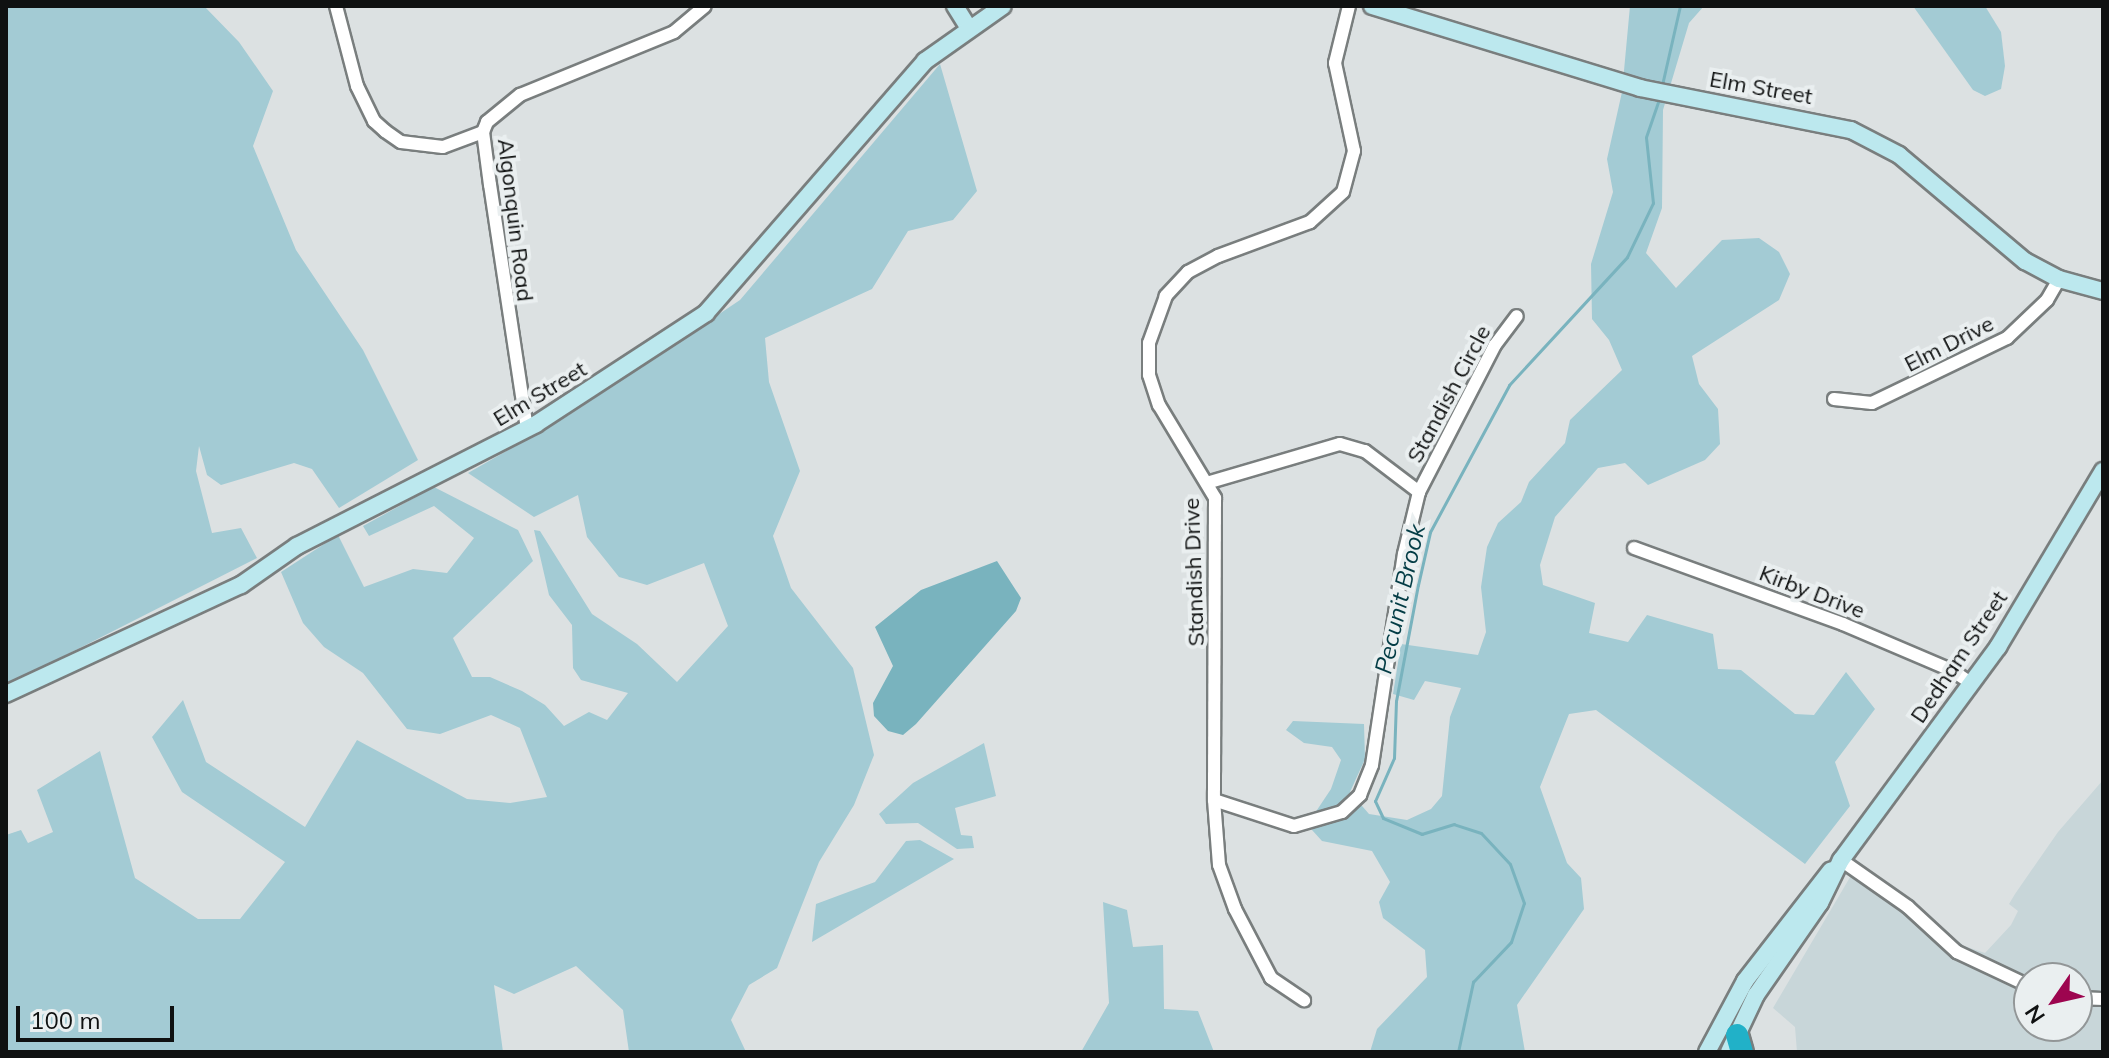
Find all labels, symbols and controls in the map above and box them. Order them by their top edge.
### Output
street label: Elm Street [1707,66,1815,110]
street label: Algonquin Road [492,137,538,303]
street label: Elm Drive [1900,310,1998,378]
street label: Standish Circle [1402,321,1496,467]
street label: Elm Street [489,356,591,432]
street label: Standish Drive [1178,497,1210,647]
water label: Pecunit Brook [1369,521,1431,677]
street label: Kirby Drive [1756,560,1868,624]
street label: Dedham Street [1905,586,2013,728]
north arrow [2013,962,2093,1042]
scale bar [20,990,178,1040]
text: N [2019,1000,2051,1029]
text: 100 m [30,1005,101,1035]

